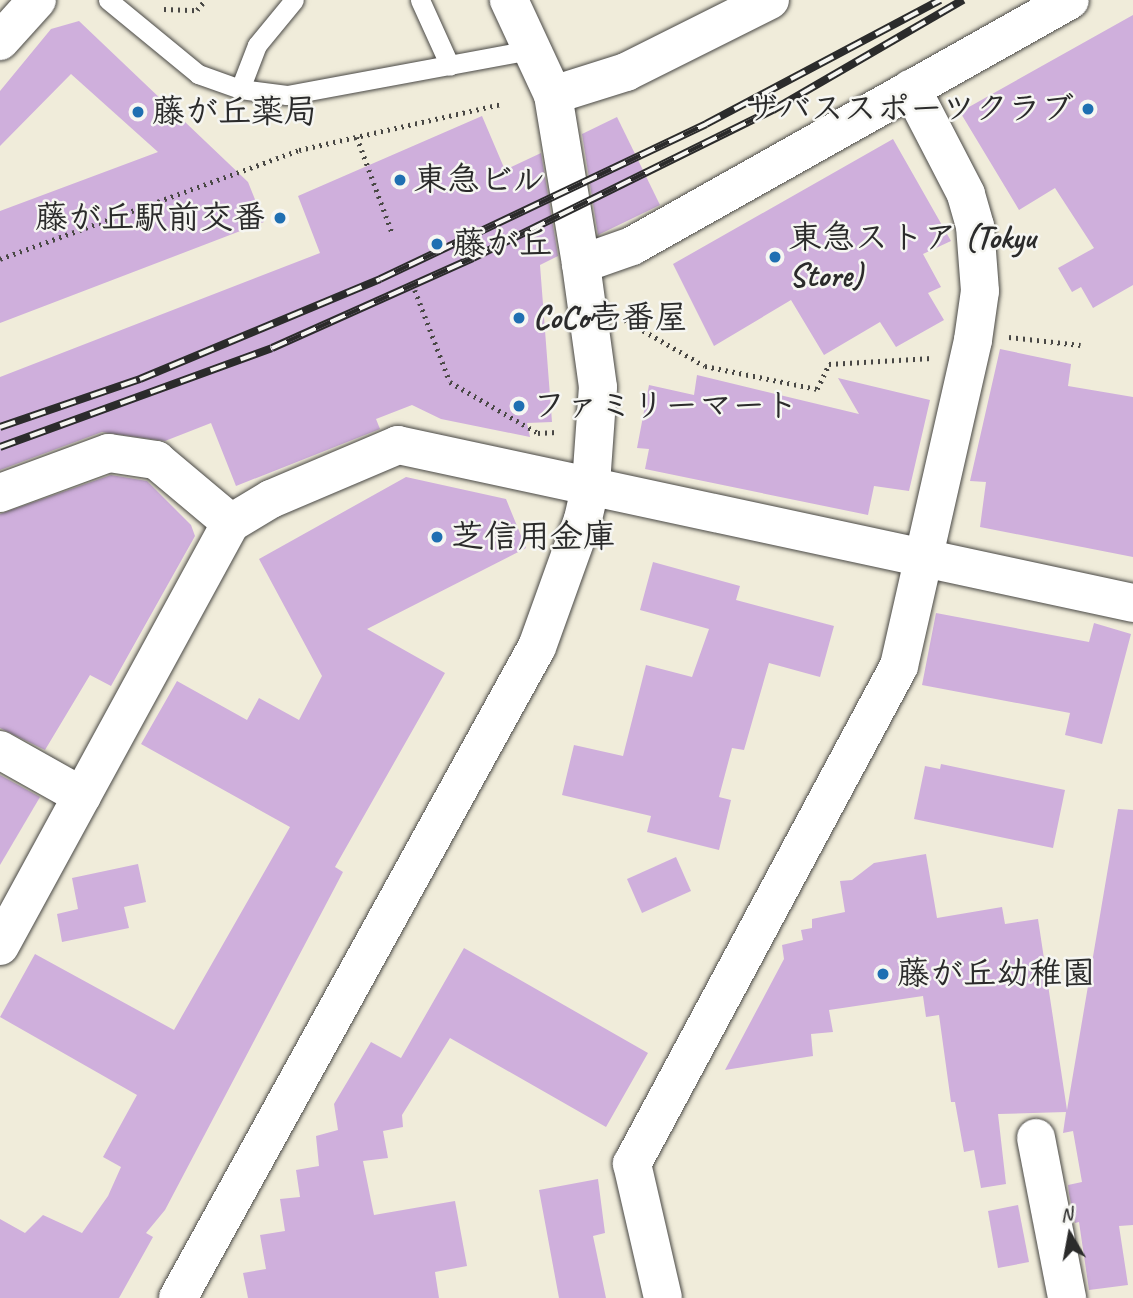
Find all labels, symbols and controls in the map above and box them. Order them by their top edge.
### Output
place label: ザバススポーツクラブ [744,89,1074,129]
place label: 藤が丘薬局 [152,92,317,132]
marker: ザバススポーツクラブ [1080,101,1096,117]
marker: 藤が丘薬局 [130,104,146,120]
place label: 東急ビル [414,160,546,200]
marker: 東急ビル [392,172,408,188]
place label: 藤が丘駅前交番 [35,198,266,238]
marker: 藤が丘駅前交番 [272,210,288,226]
place label: 東急ストア (Tokyu Store) [789,218,1033,296]
place label: 藤が丘 [453,224,552,264]
marker: 藤が丘 [427,234,447,254]
marker: 東急ストア (Tokyu Store) [767,249,783,265]
place label: CoCo壱番屋 [533,298,688,338]
marker: CoCo壱番屋 [511,310,527,326]
place label: ファミリーマート [533,386,797,426]
marker: ファミリーマート [511,398,527,414]
place label: 芝信用金庫 [451,517,616,557]
marker: 芝信用金庫 [429,529,445,545]
place label: 藤が丘幼稚園 [897,954,1095,994]
marker: 藤が丘幼稚園 [875,966,891,982]
north arrow [1035,1200,1105,1270]
text: N [1058,1201,1074,1227]

